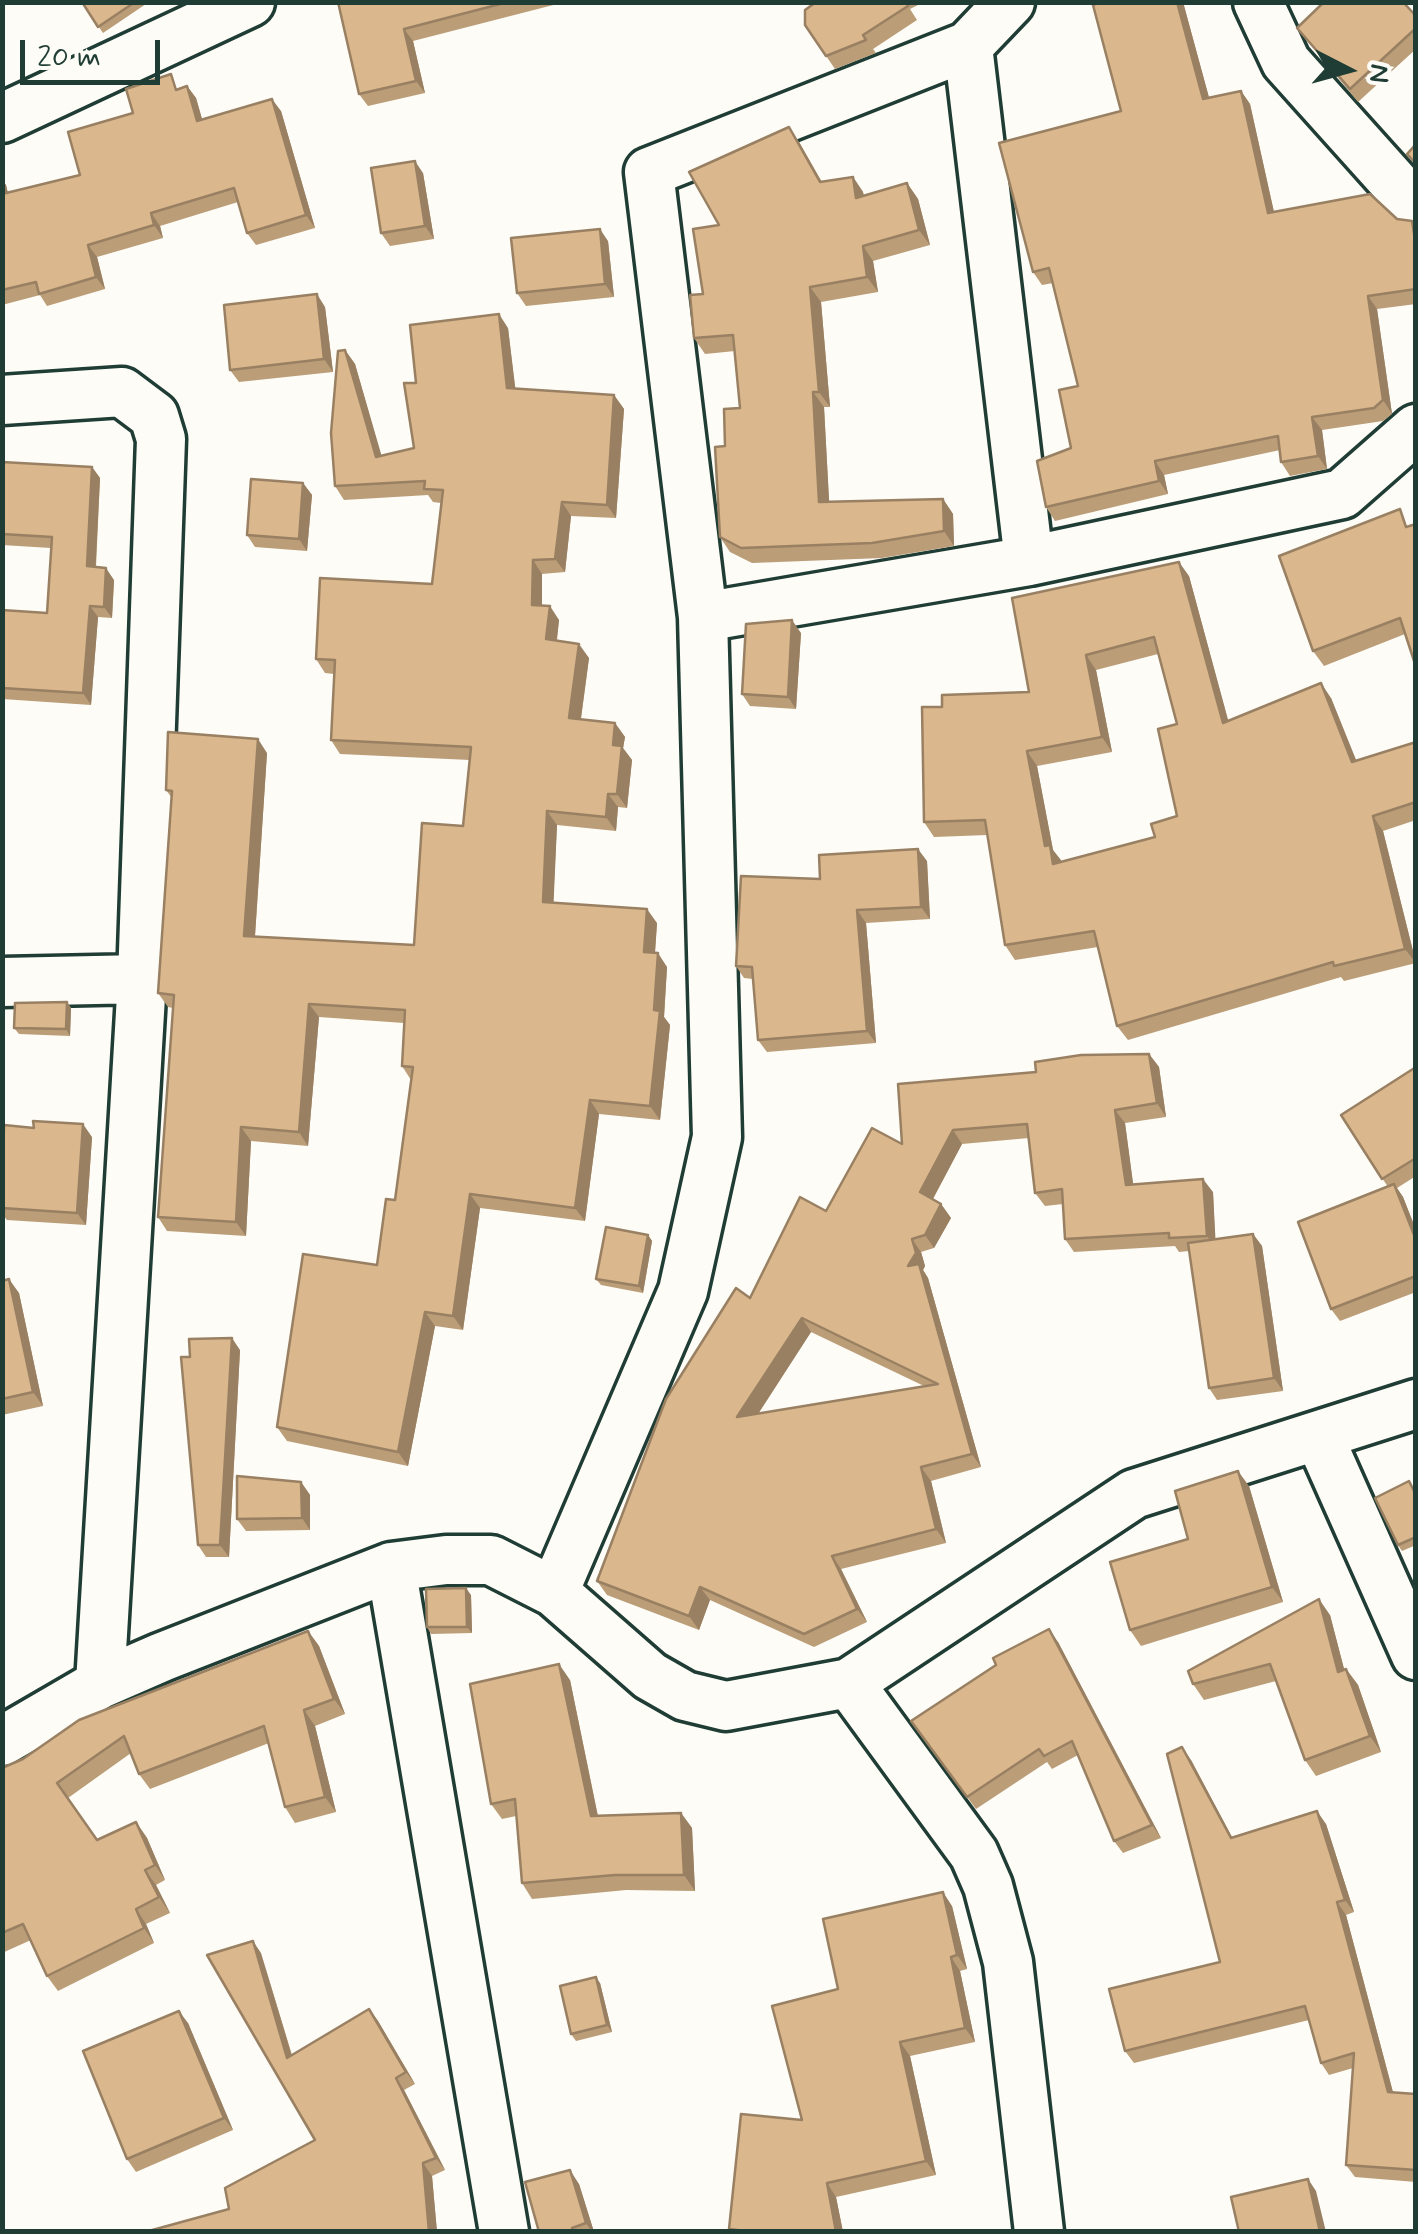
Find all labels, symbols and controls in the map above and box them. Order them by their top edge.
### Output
scale bar [25,20,165,82]
north arrow [1298,20,1398,120]
text: 20 m [37,38,101,77]
text: N [1359,62,1398,84]

